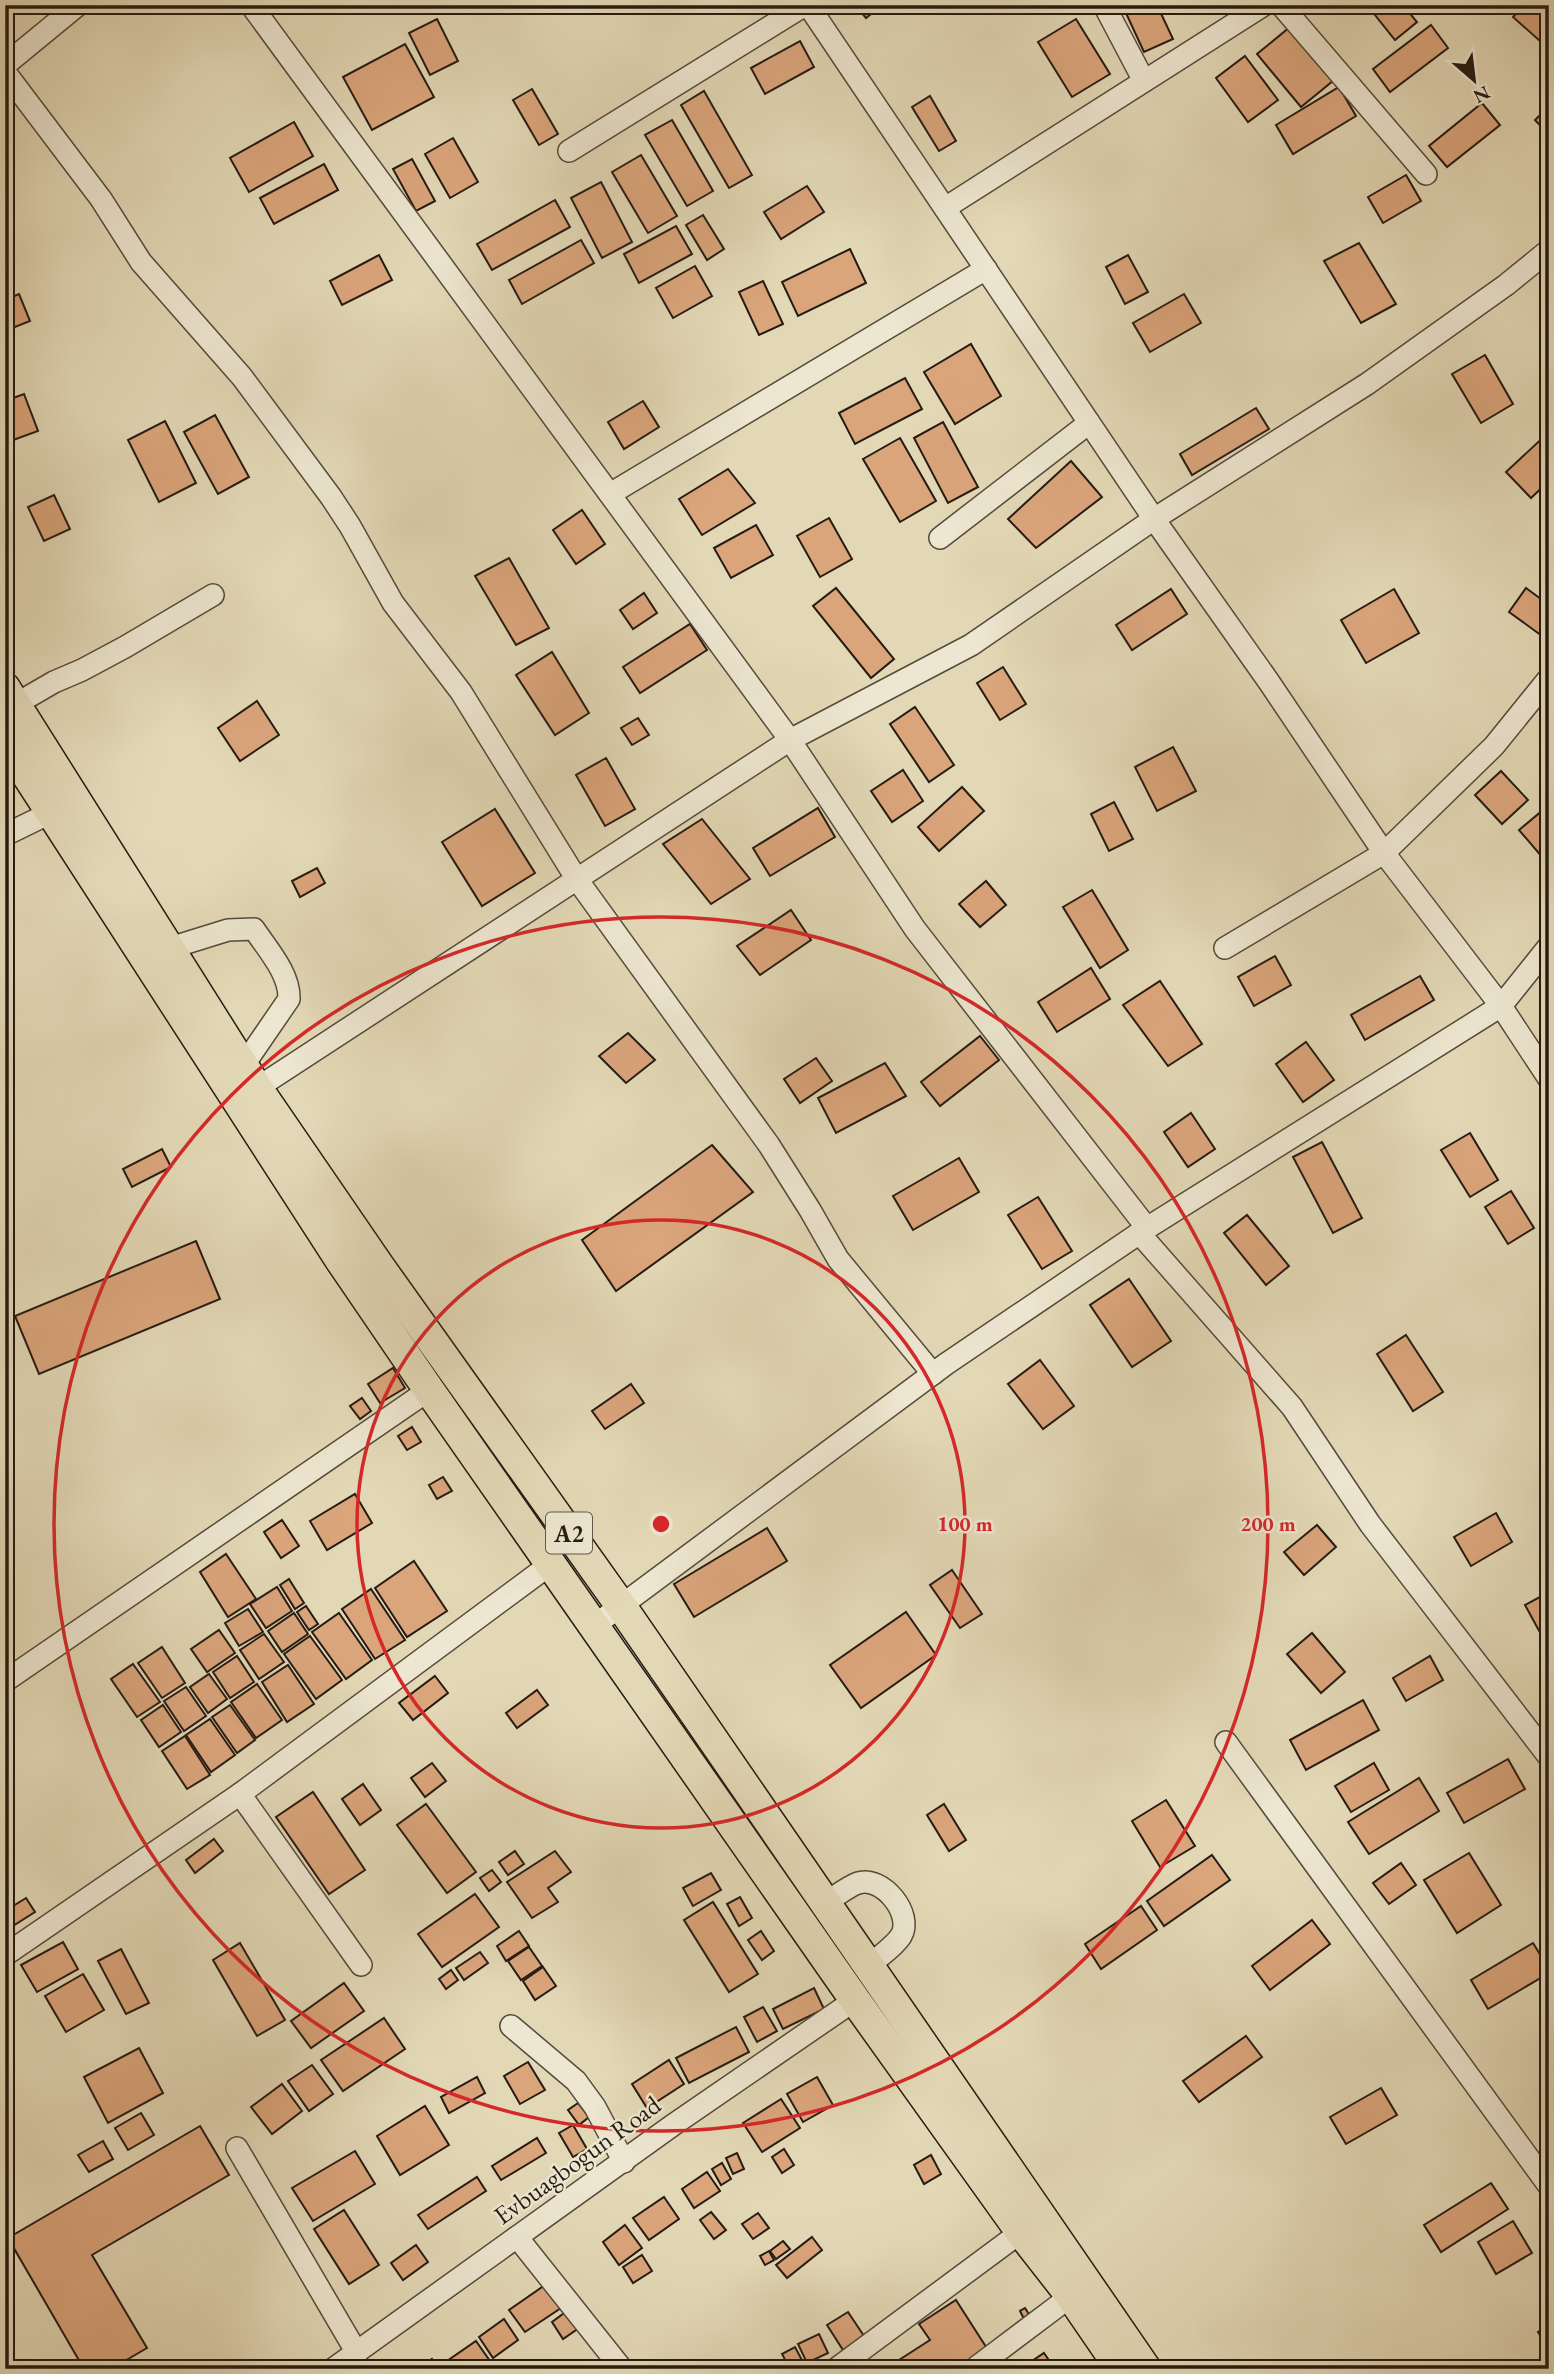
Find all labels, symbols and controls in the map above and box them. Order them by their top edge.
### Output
north arrow [1438,46,1508,116]
text: N [1469,80,1494,110]
text: 100 m [937,1510,993,1537]
text: 200 m [1240,1510,1296,1537]
road number: A2 [546,1512,592,1554]
centre of rings [649,1512,673,1536]
street label: Evbuagbogun Road [487,2087,668,2232]

